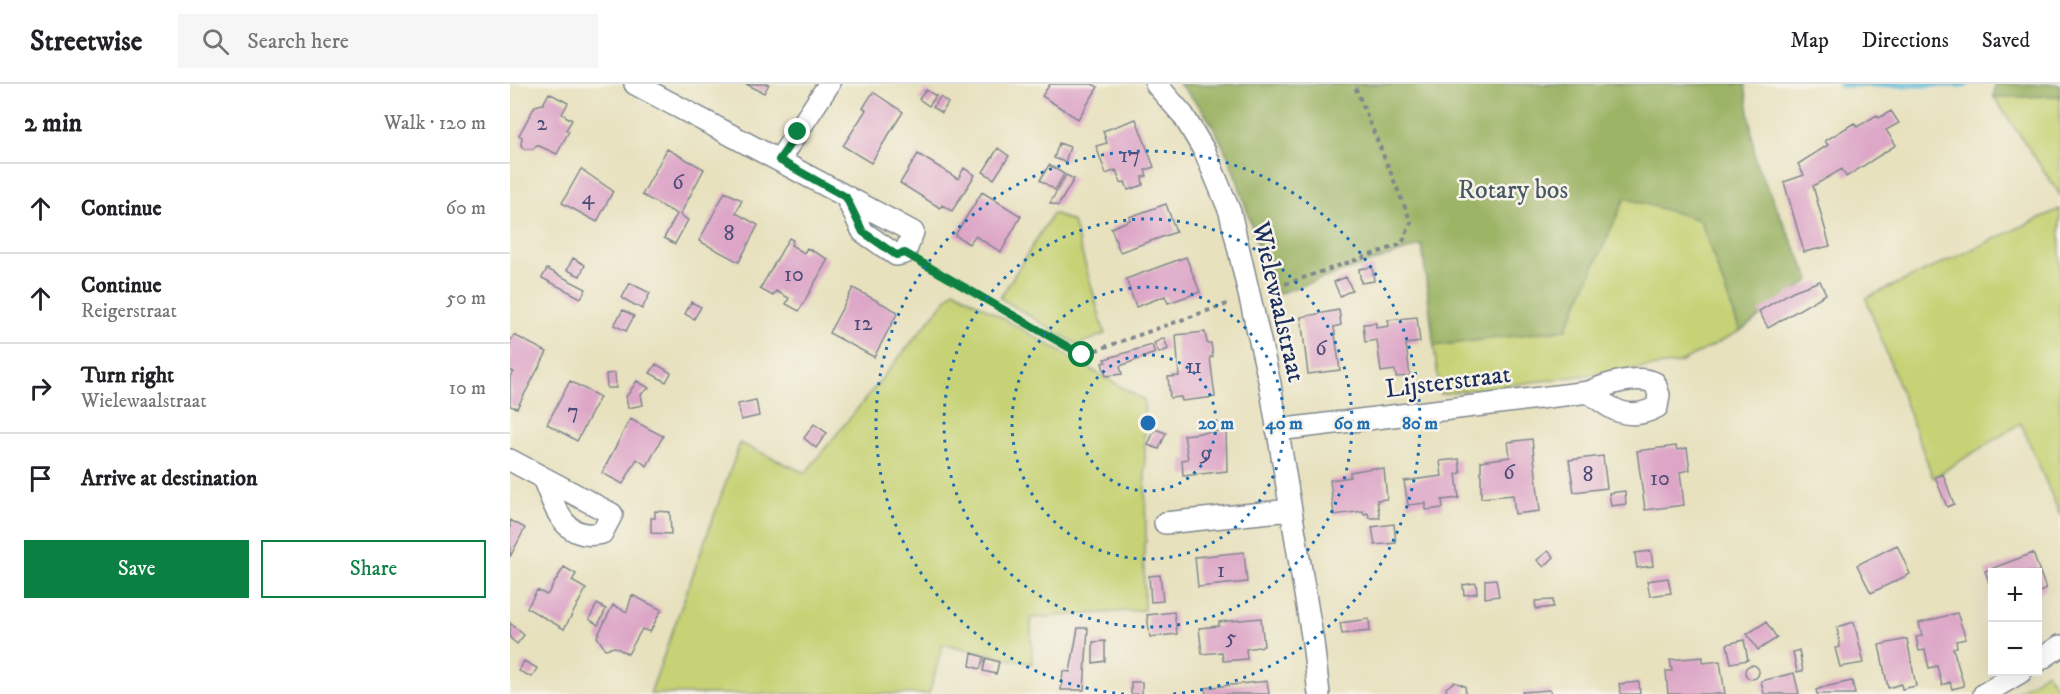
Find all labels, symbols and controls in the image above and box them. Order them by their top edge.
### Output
search box [178,14,598,68]
text: Streetwise [30,24,142,59]
icon: search [199,25,232,58]
text: Search here [247,28,349,55]
text: Map [1790,28,1829,54]
text: Directions [1862,28,1949,54]
text: Saved [1982,28,2030,54]
text: 2 min [24,107,82,140]
house number: 2 [537,110,548,137]
text: Walk · 120 m [384,111,486,136]
route end [784,118,810,144]
house number: 17 [1120,142,1140,169]
house number: 6 [672,169,685,196]
park label: Rotary bos [1458,174,1568,207]
house number: 4 [582,184,596,211]
icon: ahead [24,192,57,225]
text: Continue [81,195,162,222]
text: 60 m [446,196,486,221]
street label: Wielewaalstraat [1243,218,1312,385]
house number: 8 [723,220,735,247]
house number: 10 [784,261,804,288]
text: Continue [81,272,162,299]
icon: ahead [24,282,57,315]
text: 50 m [446,286,486,311]
text: Reigerstraat [81,299,177,324]
house number: 12 [854,310,873,337]
house number: 6 [1315,335,1328,362]
route start [1068,341,1094,367]
house number: 11 [1186,353,1202,380]
street label: Lijsterstraat [1383,358,1513,406]
text: Turn right [81,362,174,389]
icon: right [24,372,57,405]
text: 10 m [449,376,486,401]
text: Wielewaalstraat [81,389,207,414]
house number: 7 [567,398,579,425]
centre of rings [1138,413,1158,433]
text: 20 m [1198,413,1234,435]
text: 40 m [1264,413,1303,435]
text: 60 m [1334,413,1371,435]
text: 80 m [1402,413,1439,435]
house number: 9 [1200,440,1211,467]
house number: 6 [1503,459,1516,486]
house number: 8 [1582,461,1594,488]
icon: arrive [24,462,57,495]
text: Arrive at destination [81,465,258,492]
house number: 10 [1650,465,1670,492]
button: Save [24,540,249,598]
button: Share [261,540,486,598]
house number: 1 [1217,557,1225,584]
map controls [1988,568,2042,676]
button: + [1988,568,2042,622]
button: − [1988,622,2042,676]
house number: 5 [1226,624,1237,651]

